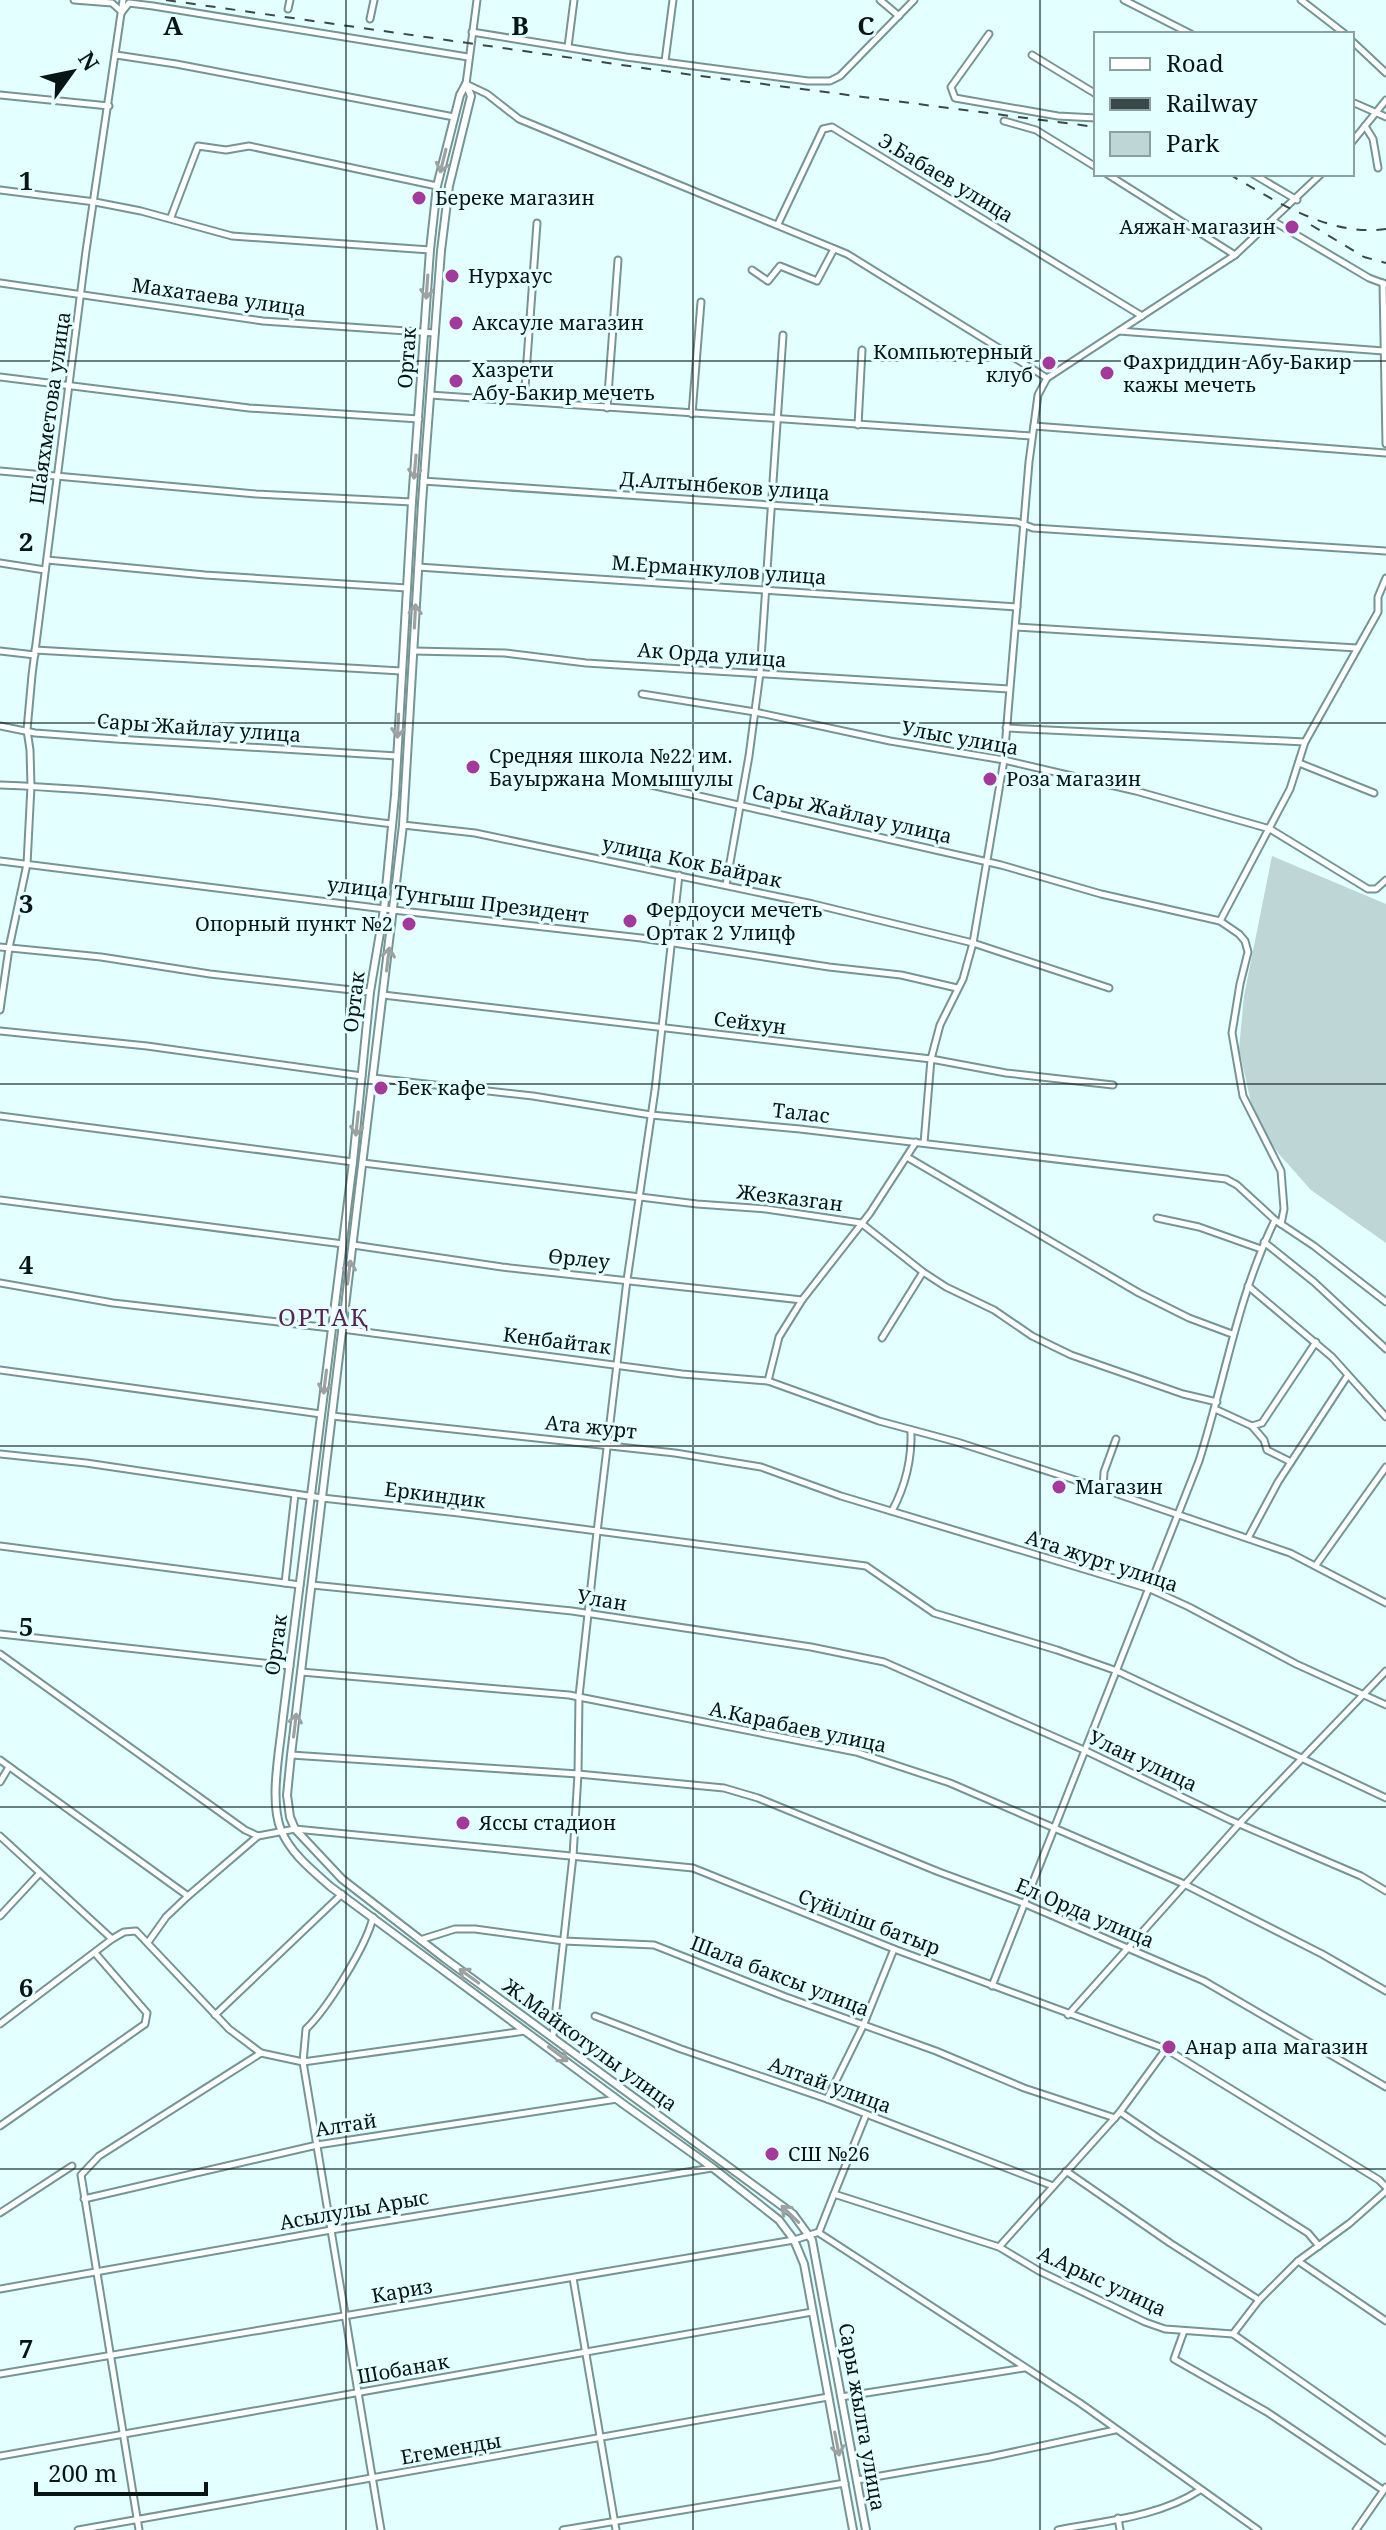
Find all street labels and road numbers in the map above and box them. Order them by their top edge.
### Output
street label: Э.Бабаев улица [874,127,1019,229]
street label: Махатаева улица [130,271,308,322]
street label: Шаяхметова улица [23,310,76,506]
street label: Ортак [391,326,422,390]
street label: Д.Алтынбеков улица [619,465,831,506]
street label: М.Ерманкулов улица [610,549,828,590]
street label: Ак Орда улица [637,636,787,673]
street label: Сары Жайлау улица [96,707,302,748]
street label: Улыс улица [899,714,1021,761]
street label: Сары Жайлау улица [749,777,955,850]
street label: улица Кок Байрак [600,829,785,894]
street label: улица Тунгыш Президент [326,870,591,929]
street label: Ортак [336,970,371,1034]
street label: Сейхун [712,1005,788,1040]
street label: Талас [771,1096,831,1129]
street label: Жезказган [734,1177,845,1217]
street label: Өрлеу [547,1242,612,1275]
street label: Кенбайтак [502,1320,613,1361]
street label: Ата журт [544,1408,639,1445]
street label: Еркиндик [383,1475,487,1514]
street label: Ата журт улица [1022,1523,1182,1598]
street label: Улан [575,1582,629,1617]
street label: Ортак [258,1613,293,1677]
street label: А.Карабаев улица [707,1695,889,1758]
street label: Улан улица [1084,1724,1202,1798]
street label: Ел Орда улица [1012,1871,1159,1954]
street label: Сүйіліш батыр [794,1882,944,1961]
street label: Шала баксы улица [687,1929,874,2022]
street label: Ж.Майкотулы улица [497,1971,683,2117]
street label: Алтай улица [765,2050,895,2119]
street label: Алтай [313,2106,379,2143]
street label: Асылулы Арыс [277,2183,431,2236]
street label: А.Арыс улица [1033,2239,1171,2322]
street label: Кариз [369,2272,434,2309]
street label: Сары жылга улица [833,2321,892,2513]
street label: Шобанак [355,2347,451,2390]
street label: Егеменды [398,2426,504,2471]

